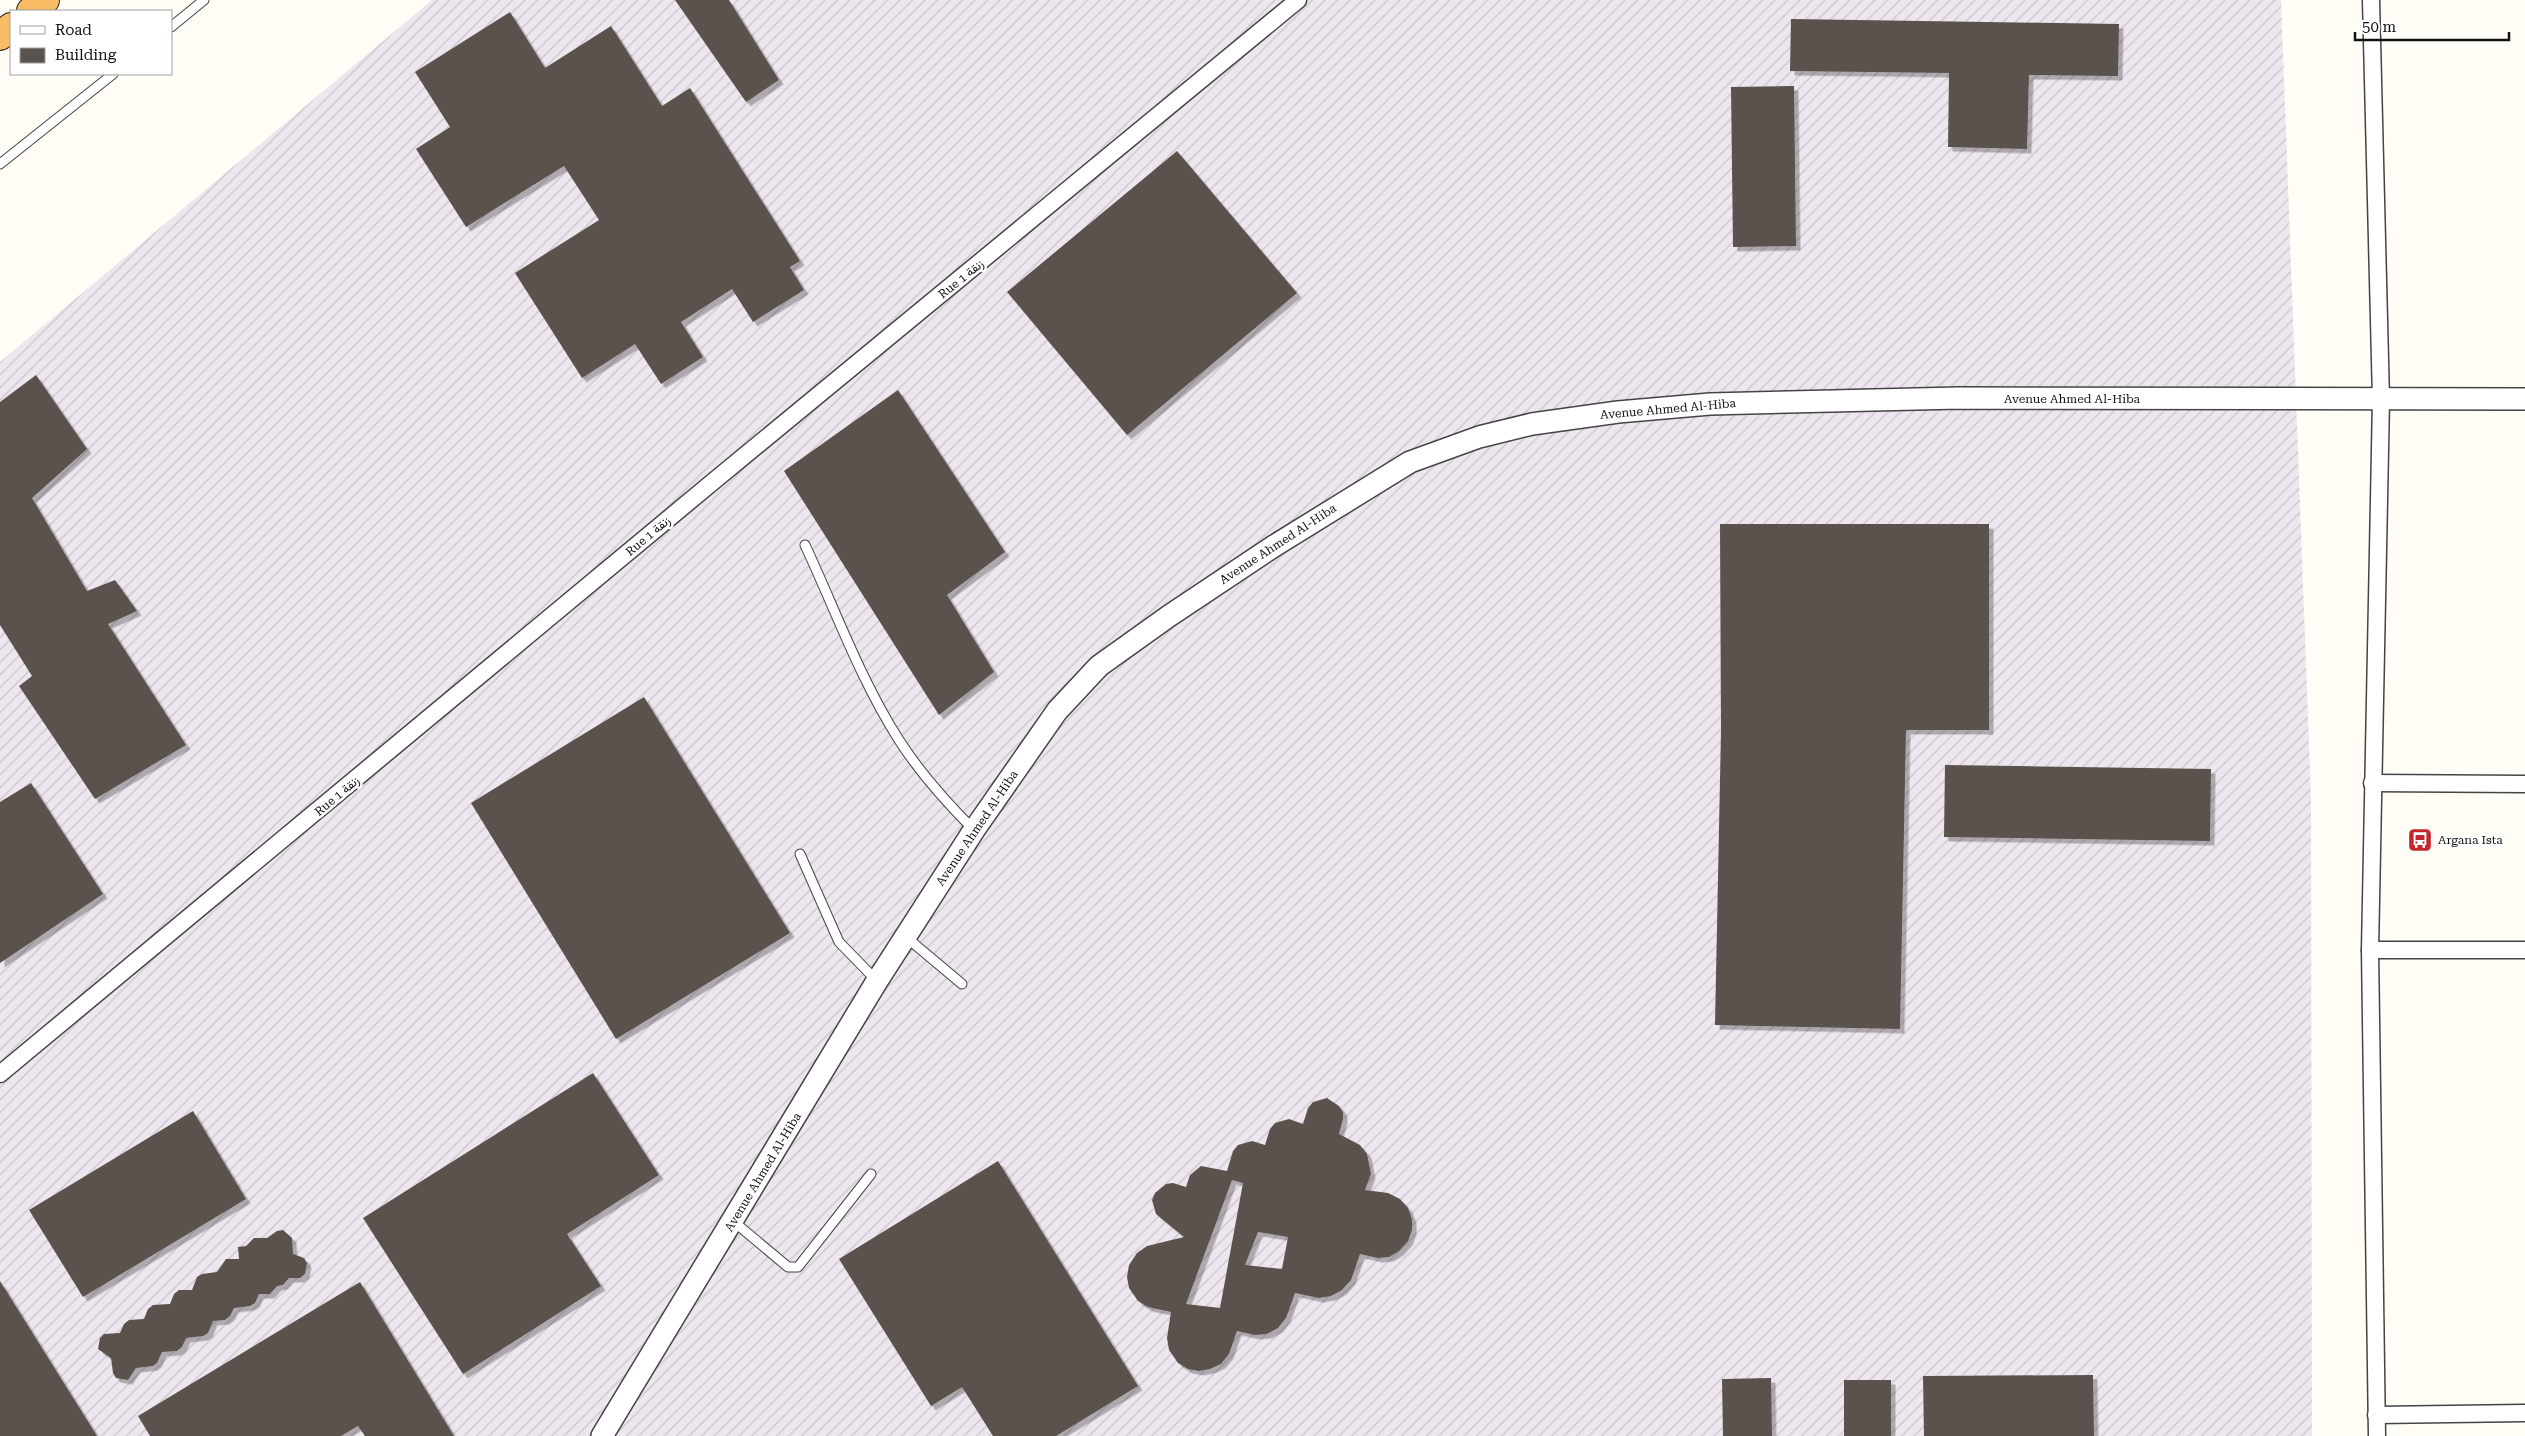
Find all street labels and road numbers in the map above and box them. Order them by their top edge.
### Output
street label: Rue 1 زنقة [936,257,987,302]
street label: Avenue Ahmed Al-Hiba [2004,392,2141,406]
street label: Avenue Ahmed Al-Hiba [1600,396,1737,422]
street label: Avenue Ahmed Al-Hiba [1217,501,1339,587]
street label: Rue 1 زنقة [623,513,674,559]
street label: Avenue Ahmed Al-Hiba [933,767,1021,888]
street label: Rue 1 زنقة [312,773,363,819]
street label: Avenue Ahmed Al-Hiba [722,1110,804,1234]

